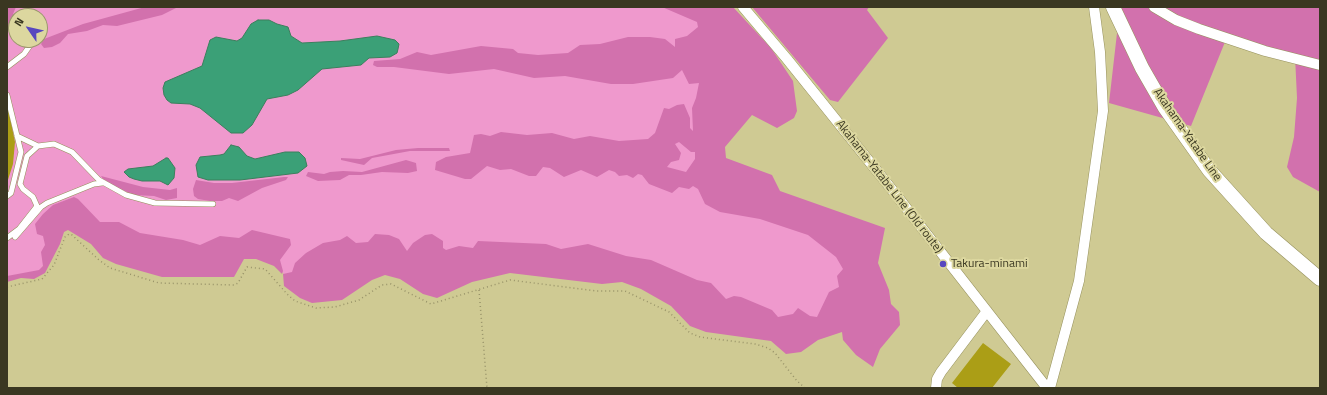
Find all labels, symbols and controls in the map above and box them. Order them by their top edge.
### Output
north arrow [8,8,48,48]
text: N [10,14,28,29]
street label: Akahama-Yatabe Line [1150,86,1224,184]
street label: Akahama-Yatabe Line (Old route) [833,118,945,256]
place label: Takura-minami [951,257,1028,271]
marker: Takura-minami [938,259,948,269]

